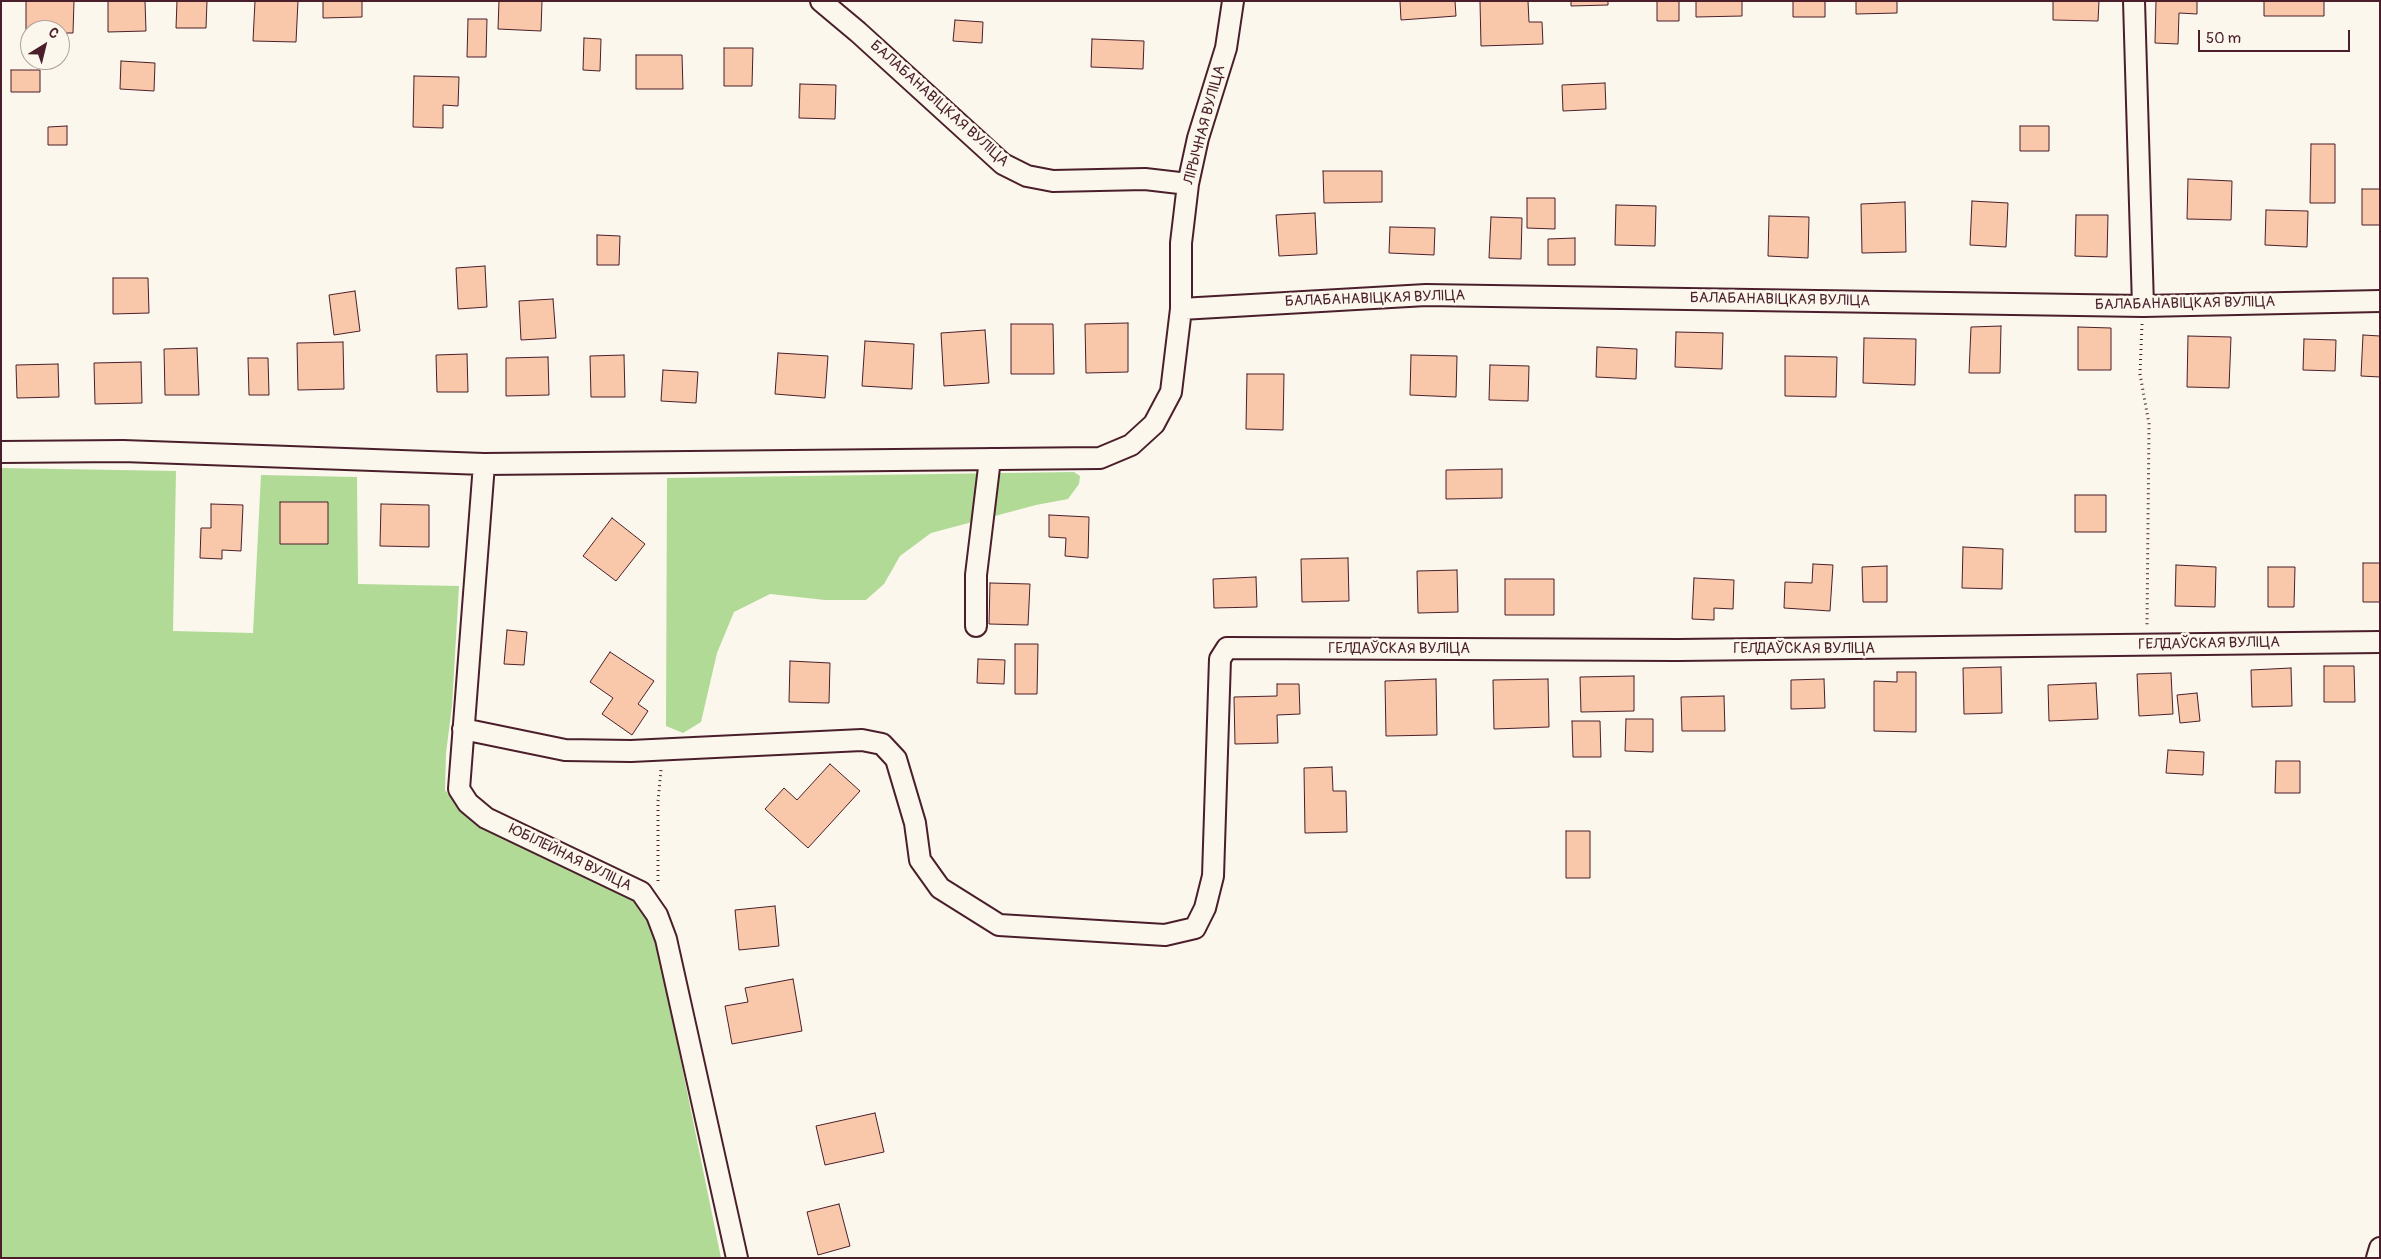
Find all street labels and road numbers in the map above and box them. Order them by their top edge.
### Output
street label: БАЛАБАНАВІЦКАЯ ВУЛІЦА [866,37,1012,171]
street label: ЛІРЫЧНАЯ ВУЛІЦА [1180,63,1230,187]
street label: БАЛАБАНАВІЦКАЯ ВУЛІЦА [1285,287,1465,311]
street label: БАЛАБАНАВІЦКАЯ ВУЛІЦА [1690,289,1870,311]
street label: БАЛАБАНАВІЦКАЯ ВУЛІЦА [2095,293,2275,315]
street label: ГЕЛДАЎСКАЯ ВУЛІЦА [2138,634,2280,654]
street label: ГЕЛДАЎСКАЯ ВУЛІЦА [1328,640,1470,658]
street label: ГЕЛДАЎСКАЯ ВУЛІЦА [1733,640,1875,658]
street label: ЮБІЛЕЙНАЯ ВУЛІЦА [506,820,634,896]

